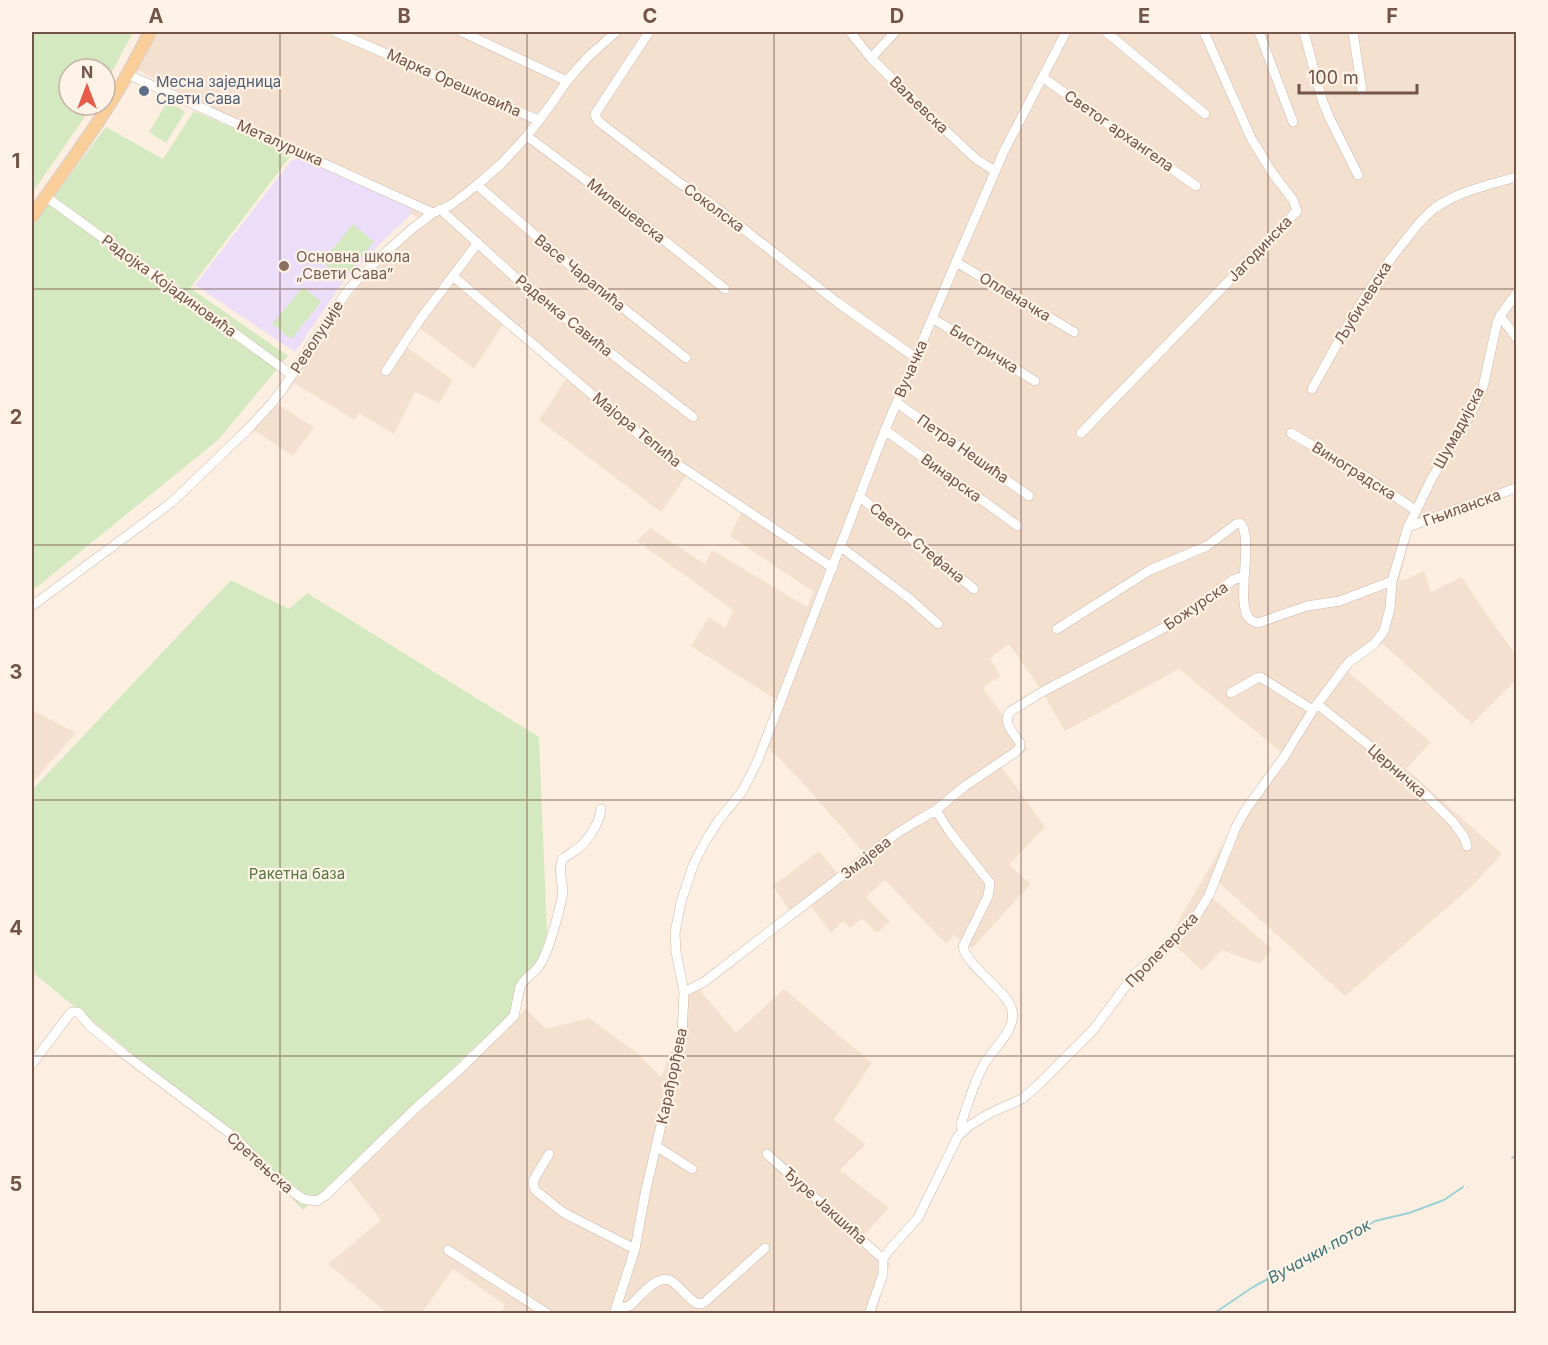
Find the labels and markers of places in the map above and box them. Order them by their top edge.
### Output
place label: Месна заједница Свети Сава [156,72,281,108]
marker: Месна заједница Свети Сава [137,84,151,98]
place label: Основна школа „Свети Сава” [296,247,410,283]
marker: Основна школа „Свети Сава” [277,259,291,273]

